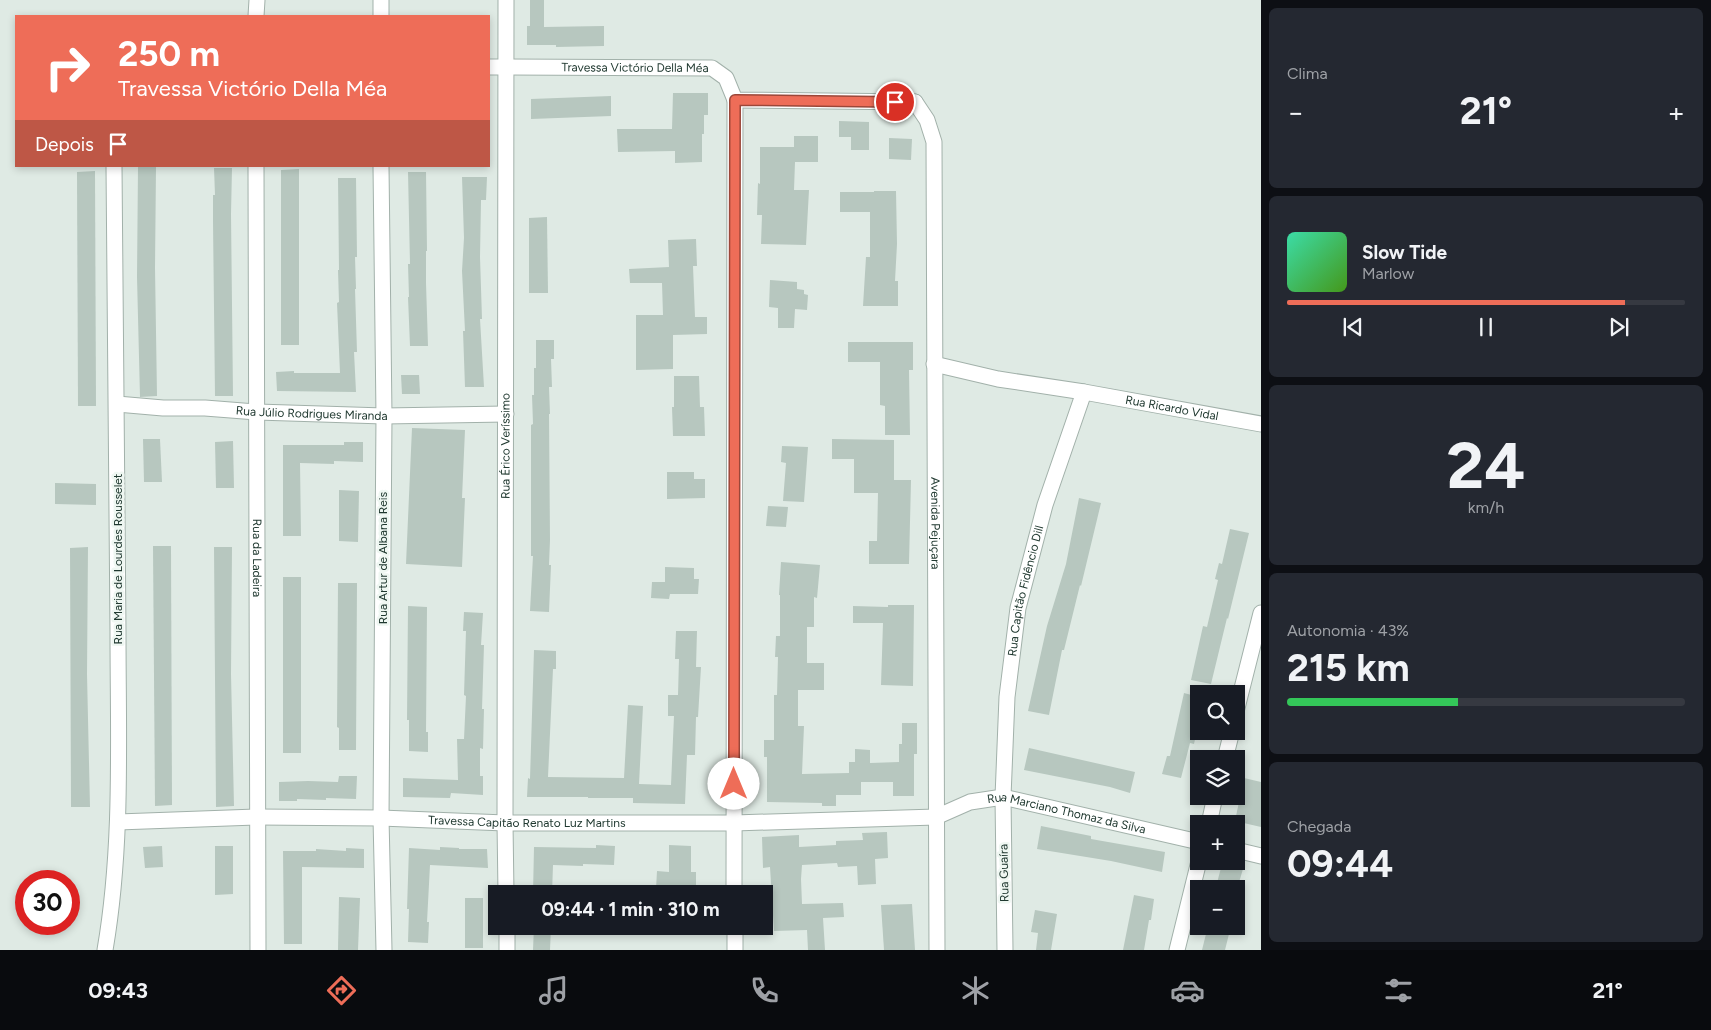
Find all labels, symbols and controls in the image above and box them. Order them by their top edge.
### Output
text: 250 m [118,33,220,75]
icon: right [35,35,100,100]
street label: Travessa Victório Della Méa [561,60,709,75]
text: Clima [1287,64,1328,83]
text: Travessa Victório Della Méa [118,75,387,102]
pin [874,81,916,123]
icon: arrive [881,88,909,116]
text: 21° [1460,88,1512,134]
text: − [1287,95,1304,129]
text: + [1668,95,1685,129]
icon: arrive [104,130,132,158]
text: Depois [35,133,94,156]
text: Slow Tide [1362,241,1447,264]
text: Marlow [1362,264,1414,283]
icon: previous [1339,313,1367,341]
icon: pause [1472,313,1500,341]
icon: next [1605,313,1633,341]
street label: Rua Érico Veríssimo [498,393,513,499]
street label: Rua Ricardo Vidal [1124,393,1219,423]
street label: Rua Júlio Rodrigues Miranda [235,403,388,423]
text: 24 [1447,426,1525,504]
street label: Rua Maria de Lourdes Rousselet [111,473,125,644]
street label: Avenida Pejuçara [928,477,943,570]
street label: Rua Artur de Albana Reis [376,491,390,624]
text: km/h [1468,498,1504,517]
street label: Rua da Ladeira [250,519,264,597]
street label: Rua Capitão Fidêncio Dill [1005,524,1046,657]
text: Autonomia · 43% [1287,621,1409,640]
text: 215 km [1287,645,1410,691]
map controls [1190,685,1245,935]
button: search [1190,685,1245,740]
button: layers [1190,750,1245,805]
position arrow [707,757,759,809]
street label: Rua Marciano Thomaz da Silva [986,790,1147,837]
street label: Travessa Capitão Renato Luz Martins [428,813,626,830]
button: + [1190,815,1245,870]
text: Chegada [1287,817,1351,836]
text: 09:44 [1287,841,1393,887]
street label: Rua Guaíra [996,844,1012,902]
speed limit sign: 30 [15,870,80,935]
button: − [1190,880,1245,935]
text: 09:44 · 1 min · 310 m [542,898,719,921]
icon: directions [324,973,359,1008]
icon: music [536,973,571,1008]
icon: phone [747,973,782,1008]
icon: climate [958,973,993,1008]
icon: car [1170,973,1205,1008]
icon: filters [1381,973,1416,1008]
text: 09:43 [88,977,148,1004]
text: 21° [1592,977,1623,1004]

